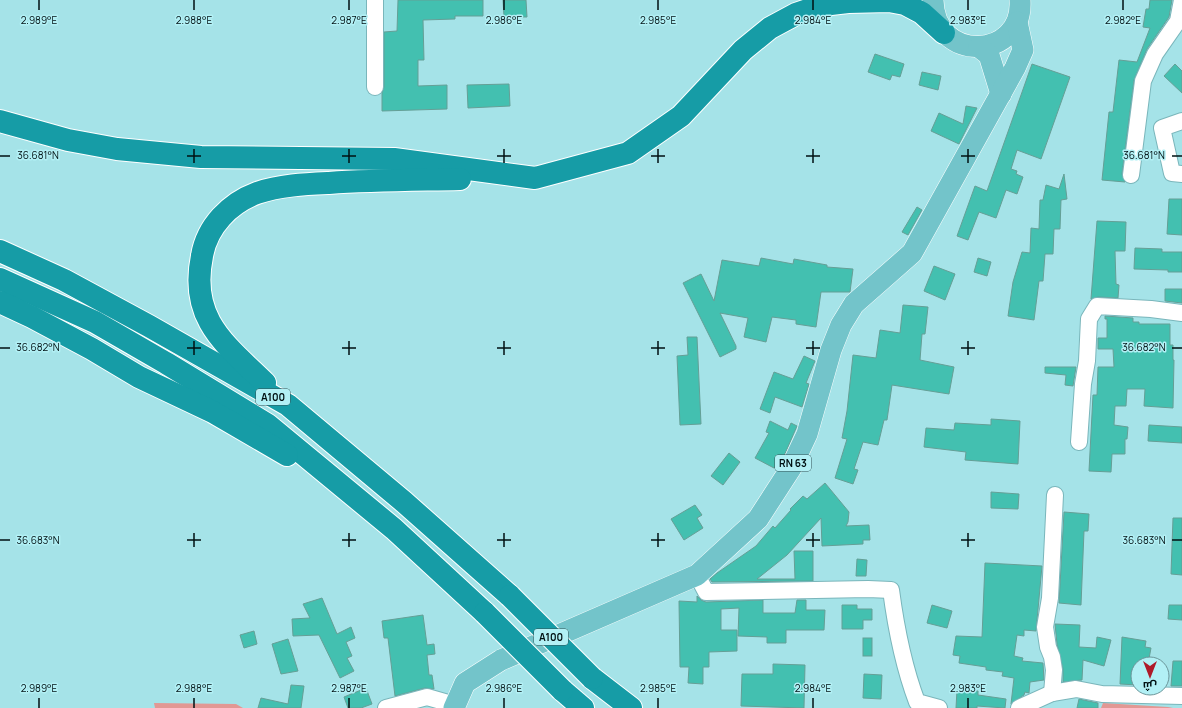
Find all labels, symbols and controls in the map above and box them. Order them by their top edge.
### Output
text: 2.989°E [21,13,58,27]
text: 2.988°E [176,13,212,27]
text: 2.987°E [331,13,367,27]
text: 2.986°E [486,13,523,27]
text: 2.985°E [640,13,676,27]
text: 2.984°E [795,13,831,27]
text: 2.983°E [950,13,986,27]
text: 2.982°E [1105,13,1141,27]
text: 36.681°N [17,148,59,162]
text: 36.681°N [1123,148,1165,162]
text: 36.682°N [16,340,60,354]
text: 36.682°N [1122,340,1166,354]
road number: A100 [256,389,290,405]
road number: RN 63 [775,455,811,471]
text: 36.683°N [16,533,60,547]
text: 36.683°N [1122,533,1166,547]
road number: A100 [534,629,568,645]
north arrow [1130,656,1170,696]
text: ش [1143,679,1157,694]
text: 2.989°E [21,681,58,695]
text: 2.988°E [176,681,212,695]
text: 2.987°E [331,681,367,695]
text: 2.986°E [486,681,523,695]
text: 2.985°E [640,681,676,695]
text: 2.984°E [795,681,831,695]
text: 2.983°E [950,681,986,695]

